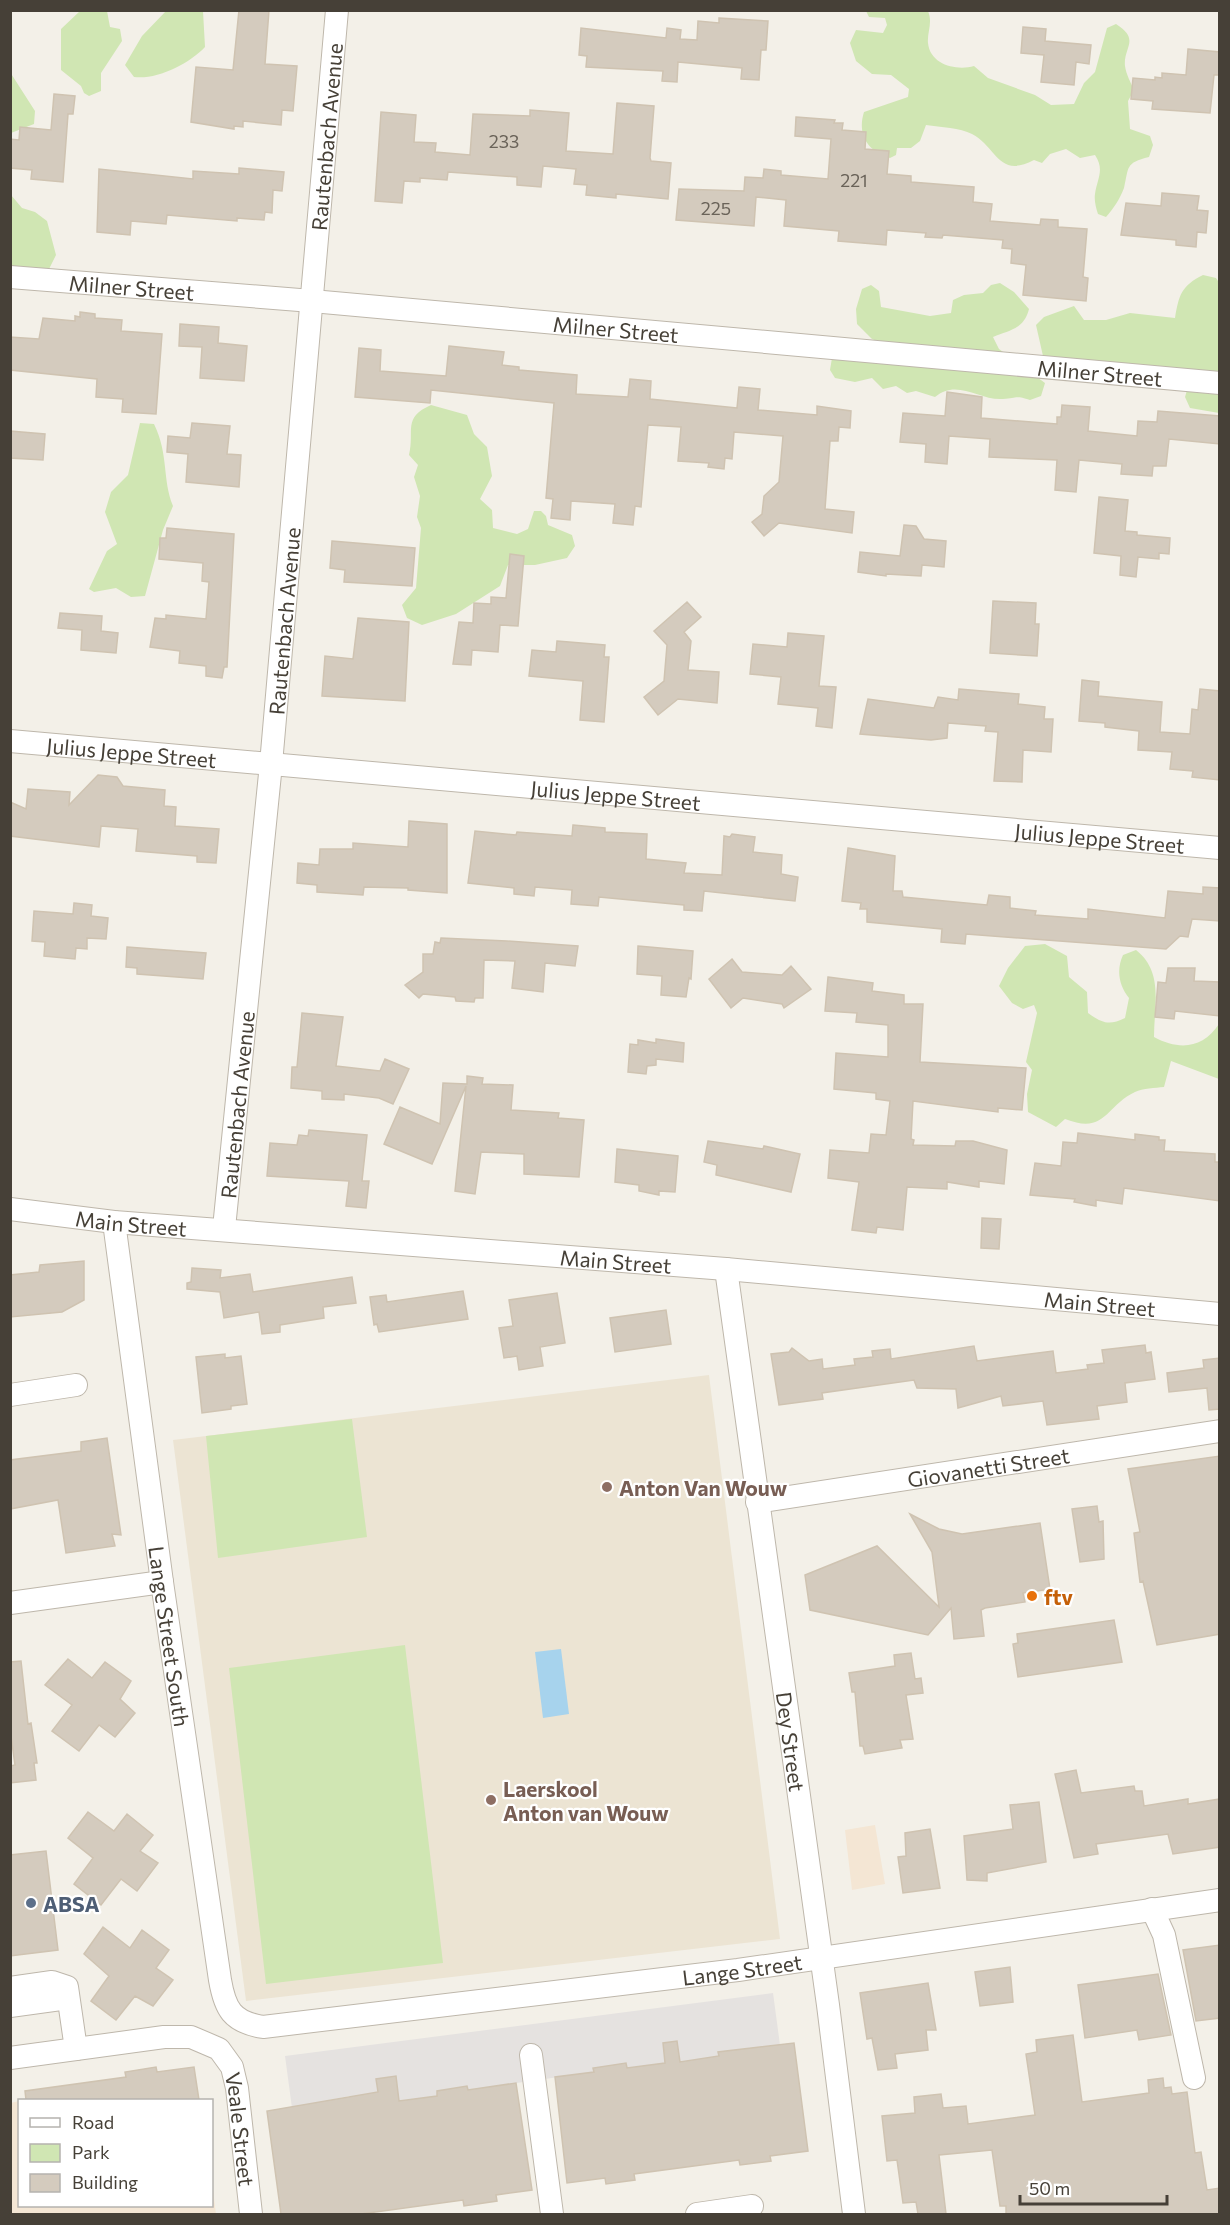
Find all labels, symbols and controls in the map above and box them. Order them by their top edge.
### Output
street label: Rautenbach Avenue [305,42,347,232]
house number: 233 [489,130,519,152]
house number: 221 [840,169,868,191]
house number: 225 [701,197,731,219]
street label: Milner Street [68,269,195,304]
street label: Milner Street [552,310,680,347]
street label: Milner Street [1036,354,1164,390]
street label: Rautenbach Avenue [263,526,304,716]
street label: Julius Jeppe Street [46,732,218,772]
street label: Julius Jeppe Street [530,775,702,815]
street label: Julius Jeppe Street [1014,817,1186,857]
street label: Rautenbach Avenue [215,1010,258,1200]
street label: Main Street [74,1205,188,1240]
street label: Main Street [559,1244,672,1277]
street label: Main Street [1043,1286,1157,1321]
street label: Giovanetti Street [906,1442,1071,1491]
place label: Anton Van Wouw [619,1475,788,1500]
marker: Anton Van Wouw [600,1480,614,1494]
street label: Lange Street South [145,1544,195,1728]
place label: ftv [1044,1584,1073,1609]
marker: ftv [1025,1589,1039,1603]
street label: Dey Street [772,1690,811,1793]
place label: Laerskool Anton van Wouw [503,1776,669,1825]
marker: Laerskool Anton van Wouw [484,1793,498,1807]
place label: ABSA [43,1891,100,1916]
marker: ABSA [24,1896,38,1910]
street label: Lange Street [681,1948,804,1989]
street label: Veale Street [221,2069,260,2188]
legend [18,2099,213,2207]
text: Road [72,2111,114,2133]
text: Park [72,2141,110,2163]
scale bar [1020,2168,1167,2206]
text: Building [72,2171,138,2193]
text: 50 m [1029,2177,1070,2199]

